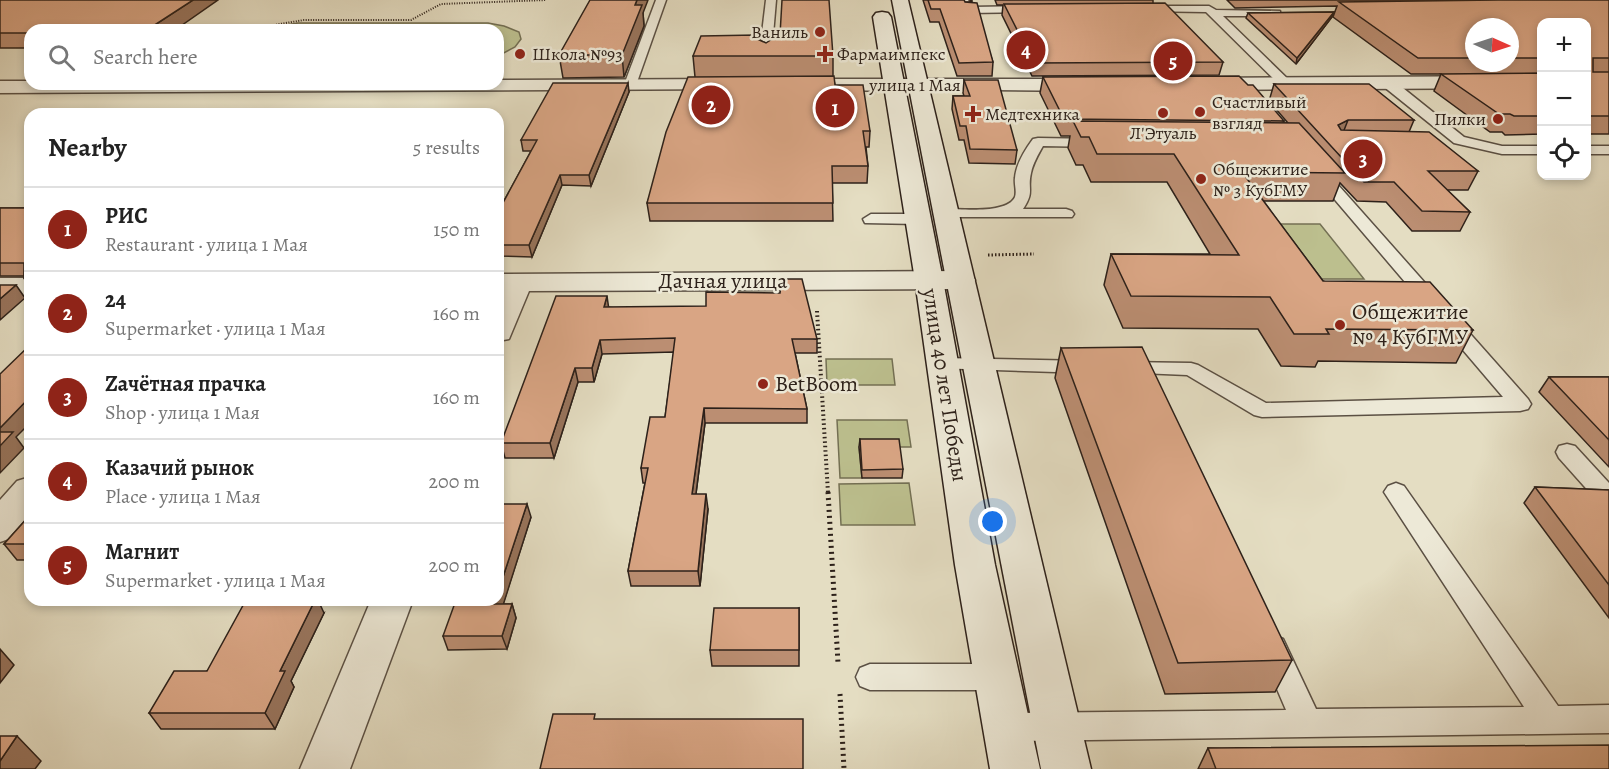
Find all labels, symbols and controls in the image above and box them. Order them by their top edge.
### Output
north arrow [1465,18,1519,72]
map controls [1537,18,1591,180]
button: + [1537,18,1591,72]
place label: Ваниль [751,20,808,44]
search box [24,24,504,90]
marker: Ваниль [813,25,827,39]
pin: 4 [1006,28,1046,72]
pin: 5 [1154,38,1192,84]
icon: search [45,41,78,74]
text: Search here [93,42,198,72]
place label: Школа №93 [532,42,623,66]
place label: Фармаимпекс [837,42,946,66]
marker: Школа №93 [513,47,527,61]
marker: Фармаимпекс [818,47,832,61]
button: − [1537,72,1591,126]
street label: улица 1 Мая [868,73,961,97]
pin: 2 [692,82,730,128]
pin: 1 [816,86,854,130]
place label: Счастливый взгляд [1212,90,1307,135]
place label: Медтехника [985,102,1081,126]
marker: Счастливый взгляд [1193,105,1207,119]
marker: Л'Этуаль [1156,106,1170,120]
marker: Медтехника [966,107,980,121]
place label: Пилки [1434,107,1486,131]
marker: Пилки [1491,112,1505,126]
place label: Л'Этуаль [1130,121,1197,145]
button: locate [1537,126,1591,180]
text: Nearby [48,130,127,165]
text: 5 results [413,134,480,161]
pin: 3 [1344,136,1382,182]
place label: Общежитие № 3 КубГМУ [1213,157,1308,202]
marker: Общежитие № 3 КубГМУ [1194,172,1208,186]
text: РИС [105,201,148,231]
text: 1 [64,216,71,243]
text: 150 m [433,216,480,243]
text: Restaurant · улица 1 Мая [105,231,308,258]
street label: Дачная улица [659,266,788,296]
text: 24 [105,285,126,315]
street label: улица 40 лет Победы [915,285,975,484]
place label: Общежитие № 4 КубГМУ [1352,297,1469,352]
text: 2 [63,300,72,327]
text: 160 m [433,300,480,327]
text: Supermarket · улица 1 Мая [105,315,326,342]
marker: Общежитие № 4 КубГМУ [1333,318,1347,332]
text: Zачётная прачка [105,369,266,399]
place label: BetBoom [775,369,858,399]
marker: BetBoom [756,377,770,391]
text: 3 [63,384,72,411]
text: 160 m [433,384,480,411]
text: Shop · улица 1 Мая [105,399,260,426]
text: Казачий рынок [105,453,254,483]
text: 4 [63,468,72,495]
text: 200 m [429,468,480,495]
text: Place · улица 1 Мая [105,483,261,510]
your location [978,507,1007,536]
text: Магнит [105,537,179,567]
text: 5 [63,552,72,579]
text: 200 m [429,552,480,579]
text: Supermarket · улица 1 Мая [105,567,326,594]

